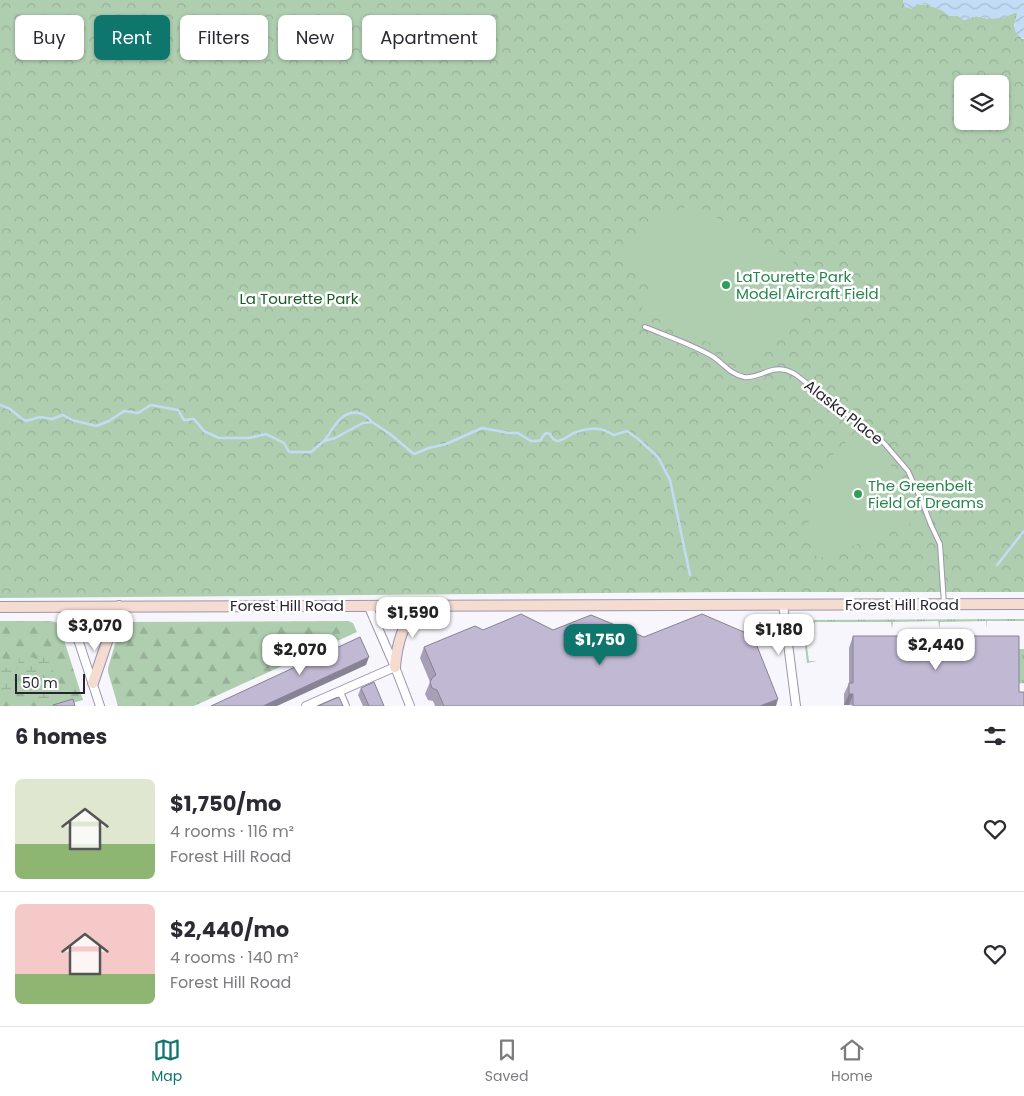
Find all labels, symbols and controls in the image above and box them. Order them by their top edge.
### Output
chip: Buy [15,15,84,60]
chip: Rent [94,15,170,60]
chip: Filters [180,15,268,60]
chip: New [278,15,352,60]
chip: Apartment [362,15,496,60]
map controls [954,75,1009,130]
button: layers [954,75,1009,130]
place label: LaTourette Park Model Aircraft Field [736,266,879,304]
marker: LaTourette Park Model Aircraft Field [720,279,732,291]
park label: La Tourette Park [239,288,359,309]
street label: Alaska Place [800,375,888,449]
place label: The Greenbelt Field of Dreams [868,475,984,513]
marker: The Greenbelt Field of Dreams [852,488,864,500]
street label: Forest Hill Road [845,594,959,615]
street label: Forest Hill Road [230,595,344,616]
pin: $1,590 [372,596,454,639]
text: $1,590 [387,601,439,624]
pin: $3,070 [54,610,136,652]
text: $3,070 [68,614,122,637]
pin: $1,180 [738,614,820,656]
text: $1,180 [755,618,803,641]
pin: $1,750 [559,624,641,666]
text: $1,750 [575,628,625,651]
pin: $2,440 [895,628,977,671]
text: $2,440 [908,633,964,656]
pin: $2,070 [259,634,341,676]
text: $2,070 [273,638,327,661]
scale bar [15,671,85,694]
text: 50 m [22,673,58,693]
text: 6 homes [15,722,107,751]
icon: filters [981,722,1009,750]
text: $1,750/mo [170,789,281,818]
icon: home [55,799,115,859]
icon: heart [981,815,1009,843]
text: 4 rooms · 116 m² [170,820,294,843]
text: Forest Hill Road [170,845,291,868]
text: $2,440/mo [170,915,289,944]
icon: home [55,924,115,984]
icon: heart [981,940,1009,968]
text: 4 rooms · 140 m² [170,946,299,969]
text: Forest Hill Road [170,971,291,994]
tab: Map [151,1036,182,1087]
tab: Saved [485,1036,528,1087]
tab: Home [831,1036,873,1087]

